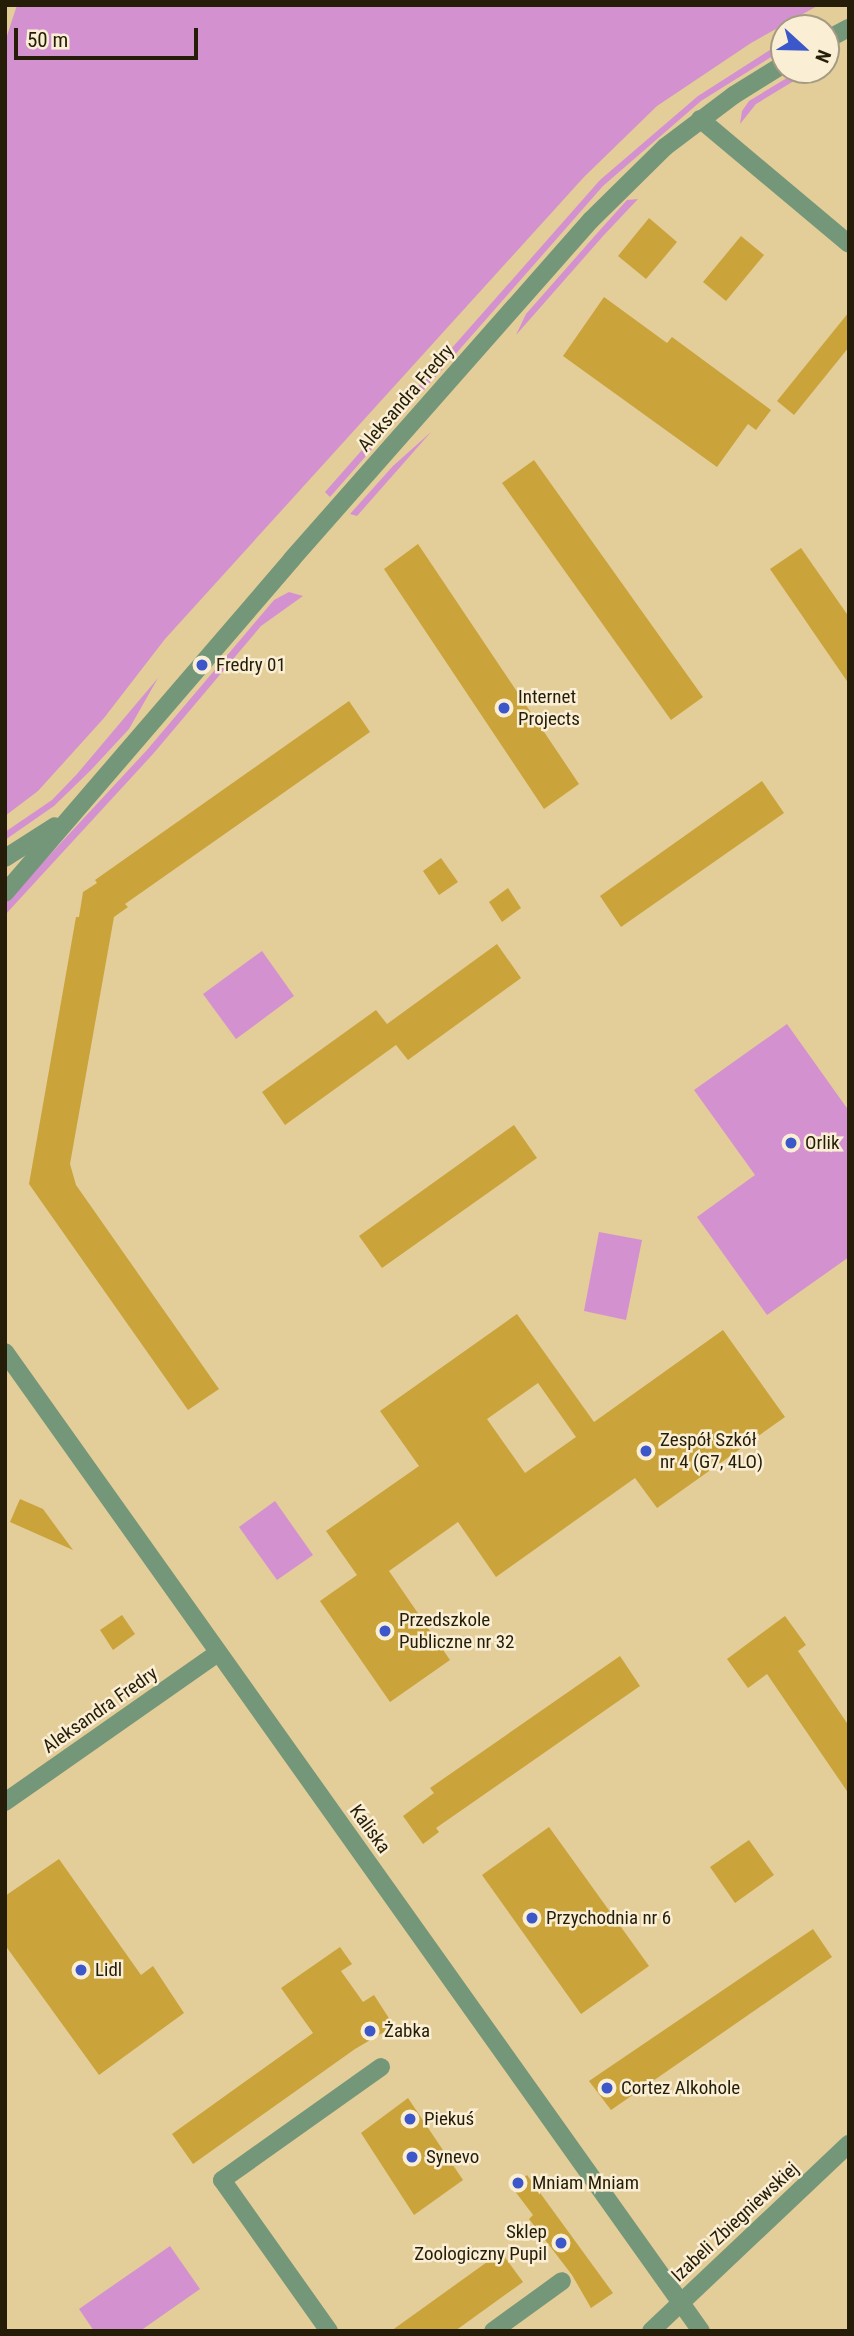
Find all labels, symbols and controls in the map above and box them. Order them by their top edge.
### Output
scale bar [18,14,201,58]
north arrow [770,14,840,84]
text: 50 m [27,28,68,52]
text: N [810,47,836,66]
street label: Aleksandra Fredry [353,340,459,456]
place label: Fredry 01 [216,654,286,676]
marker: Fredry 01 [194,657,210,673]
place label: Internet Projects [518,686,580,730]
marker: Internet Projects [496,700,512,716]
place label: Orlik [805,1132,839,1154]
marker: Orlik [783,1135,799,1151]
place label: Zespół Szkół nr 4 (G7, 4LO) [660,1429,763,1473]
marker: Zespół Szkół nr 4 (G7, 4LO) [638,1443,654,1459]
place label: Przedszkole Publiczne nr 32 [399,1609,515,1653]
marker: Przedszkole Publiczne nr 32 [377,1623,393,1639]
street label: Aleksandra Fredry [38,1662,162,1758]
street label: Kaliska [345,1800,395,1858]
place label: Przychodnia nr 6 [546,1907,671,1929]
marker: Przychodnia nr 6 [524,1910,540,1926]
place label: Lidl [95,1959,122,1981]
marker: Lidl [73,1962,89,1978]
place label: Żabka [384,2020,430,2042]
marker: Żabka [362,2023,378,2039]
place label: Cortez Alkohole [621,2077,740,2099]
marker: Cortez Alkohole [599,2080,615,2096]
place label: Piekuś [424,2108,474,2130]
marker: Piekuś [402,2111,418,2127]
place label: Synevo [426,2146,479,2168]
marker: Synevo [404,2149,420,2165]
street label: Izabeli Zbiegniewskiej [667,2157,803,2287]
place label: Mniam Mniam [532,2172,639,2194]
marker: Mniam Mniam [510,2175,526,2191]
place label: Sklep Zoologiczny Pupil [414,2221,547,2265]
marker: Sklep Zoologiczny Pupil [553,2235,569,2251]

